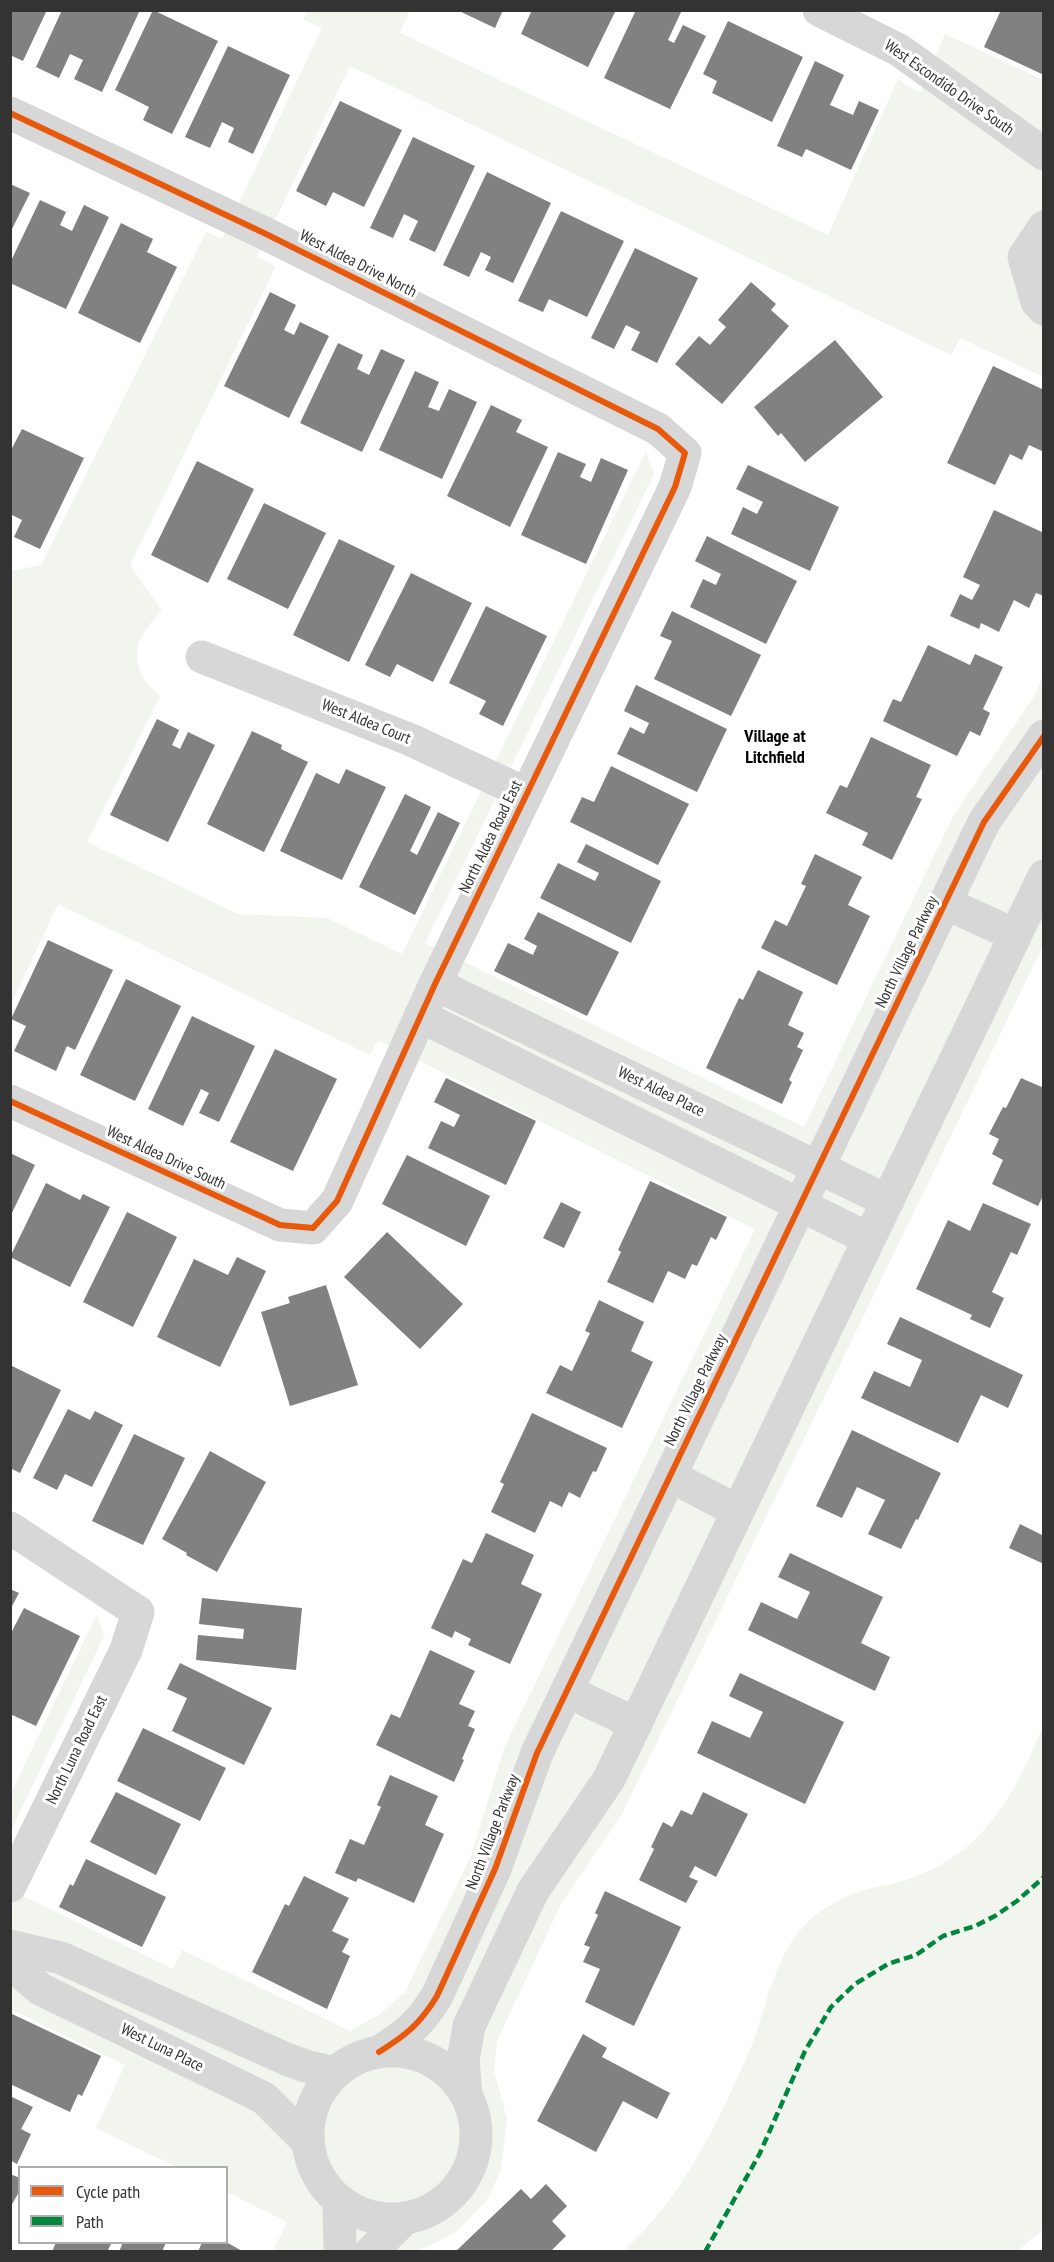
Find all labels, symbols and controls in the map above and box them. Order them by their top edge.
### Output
street label: West Escondido Drive South [880,36,1018,140]
street label: West Aldea Drive North [296,226,420,302]
street label: West Aldea Court [319,695,413,749]
district label: Village at Litchfield [744,726,806,768]
street label: North Aldea Road East [455,777,527,897]
street label: North Village Parkway [872,893,942,1011]
street label: West Aldea Place [615,1063,707,1121]
street label: West Aldea Drive South [103,1122,229,1194]
street label: North Village Parkway [661,1331,731,1449]
street label: North Luna Road East [42,1692,112,1808]
street label: North Village Parkway [462,1771,524,1893]
street label: West Luna Place [118,2020,206,2076]
legend [18,2166,228,2244]
text: Cycle path [76,2180,140,2203]
text: Path [76,2210,104,2233]

